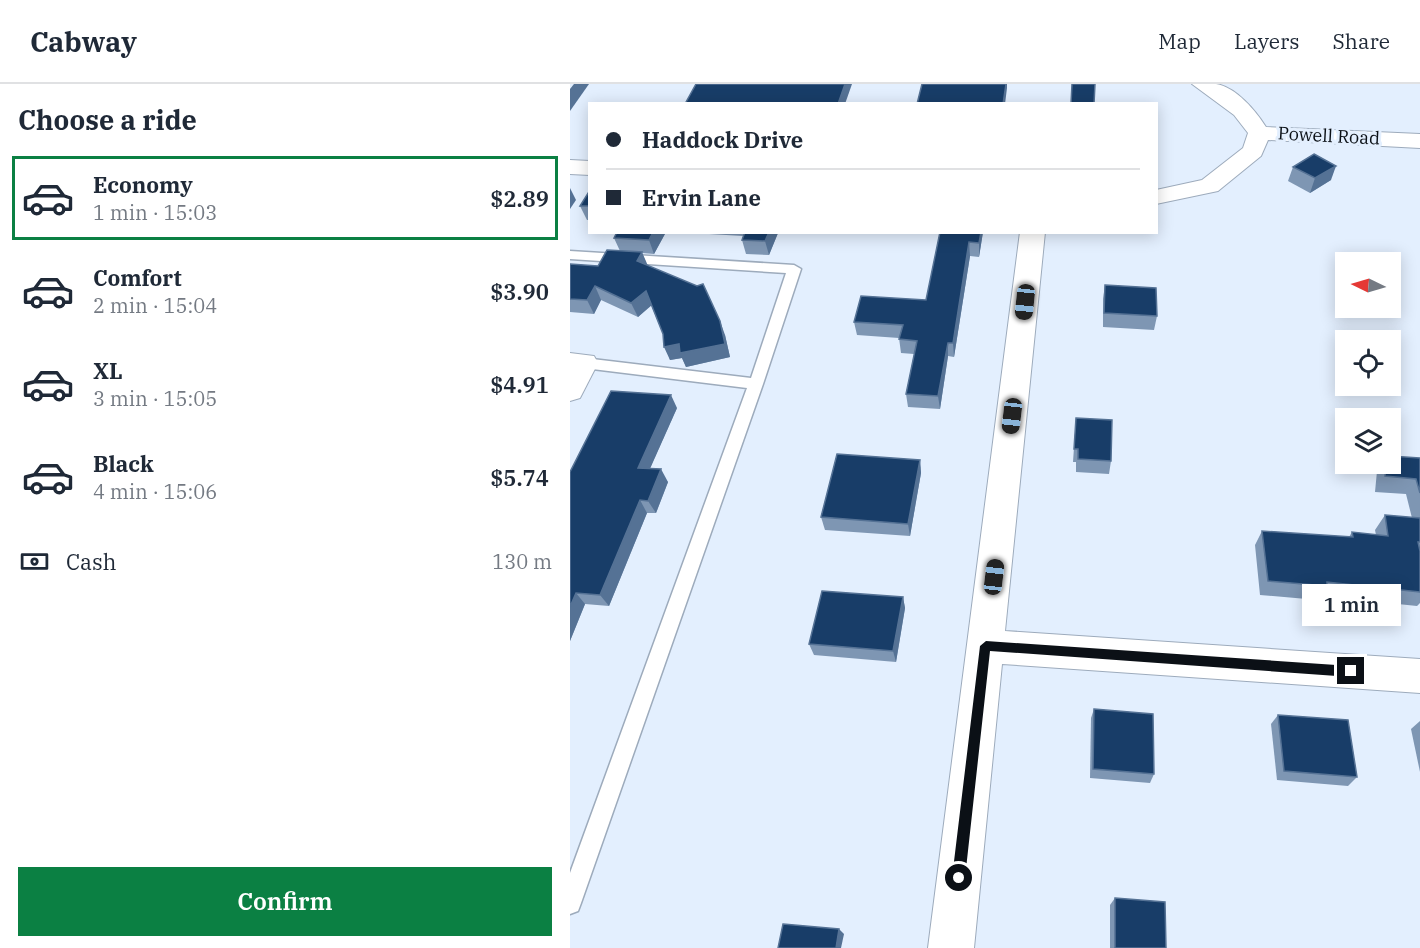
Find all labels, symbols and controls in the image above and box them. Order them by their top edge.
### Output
text: Cabway [30,23,137,60]
text: Map [1158,27,1201,55]
text: Layers [1234,27,1300,55]
text: Share [1333,27,1390,55]
text: Choose a ride [18,102,197,137]
street label: Powell Road [1277,121,1381,150]
text: Haddock Drive [642,125,803,154]
text: Economy [93,170,193,199]
icon: car [21,171,75,225]
text: Ervin Lane [642,183,761,212]
text: $2.89 [490,184,549,213]
text: 1 min · 15:03 [93,199,217,226]
north arrow [1335,252,1401,318]
map controls [1335,252,1401,474]
text: Comfort [93,263,182,292]
icon: car [21,264,75,318]
text: $3.90 [490,277,549,306]
car [1014,283,1036,321]
text: 2 min · 15:04 [93,292,217,319]
button: locate [1335,330,1401,396]
text: XL [93,356,123,385]
icon: car [21,357,75,411]
text: $4.91 [490,370,549,399]
text: 3 min · 15:05 [93,385,217,412]
car [1001,397,1023,435]
button: layers [1335,408,1401,474]
text: Black [93,449,154,478]
icon: car [21,450,75,504]
text: $5.74 [490,463,549,492]
text: 4 min · 15:06 [93,478,217,505]
icon: cash [18,545,51,578]
text: Cash [66,547,117,576]
text: 130 m [492,548,552,575]
car [983,558,1005,596]
callout: 1 min [1302,584,1400,626]
text: 1 min [1324,591,1379,618]
route end [1337,657,1364,684]
route start [945,864,972,891]
button: Confirm [18,867,552,936]

